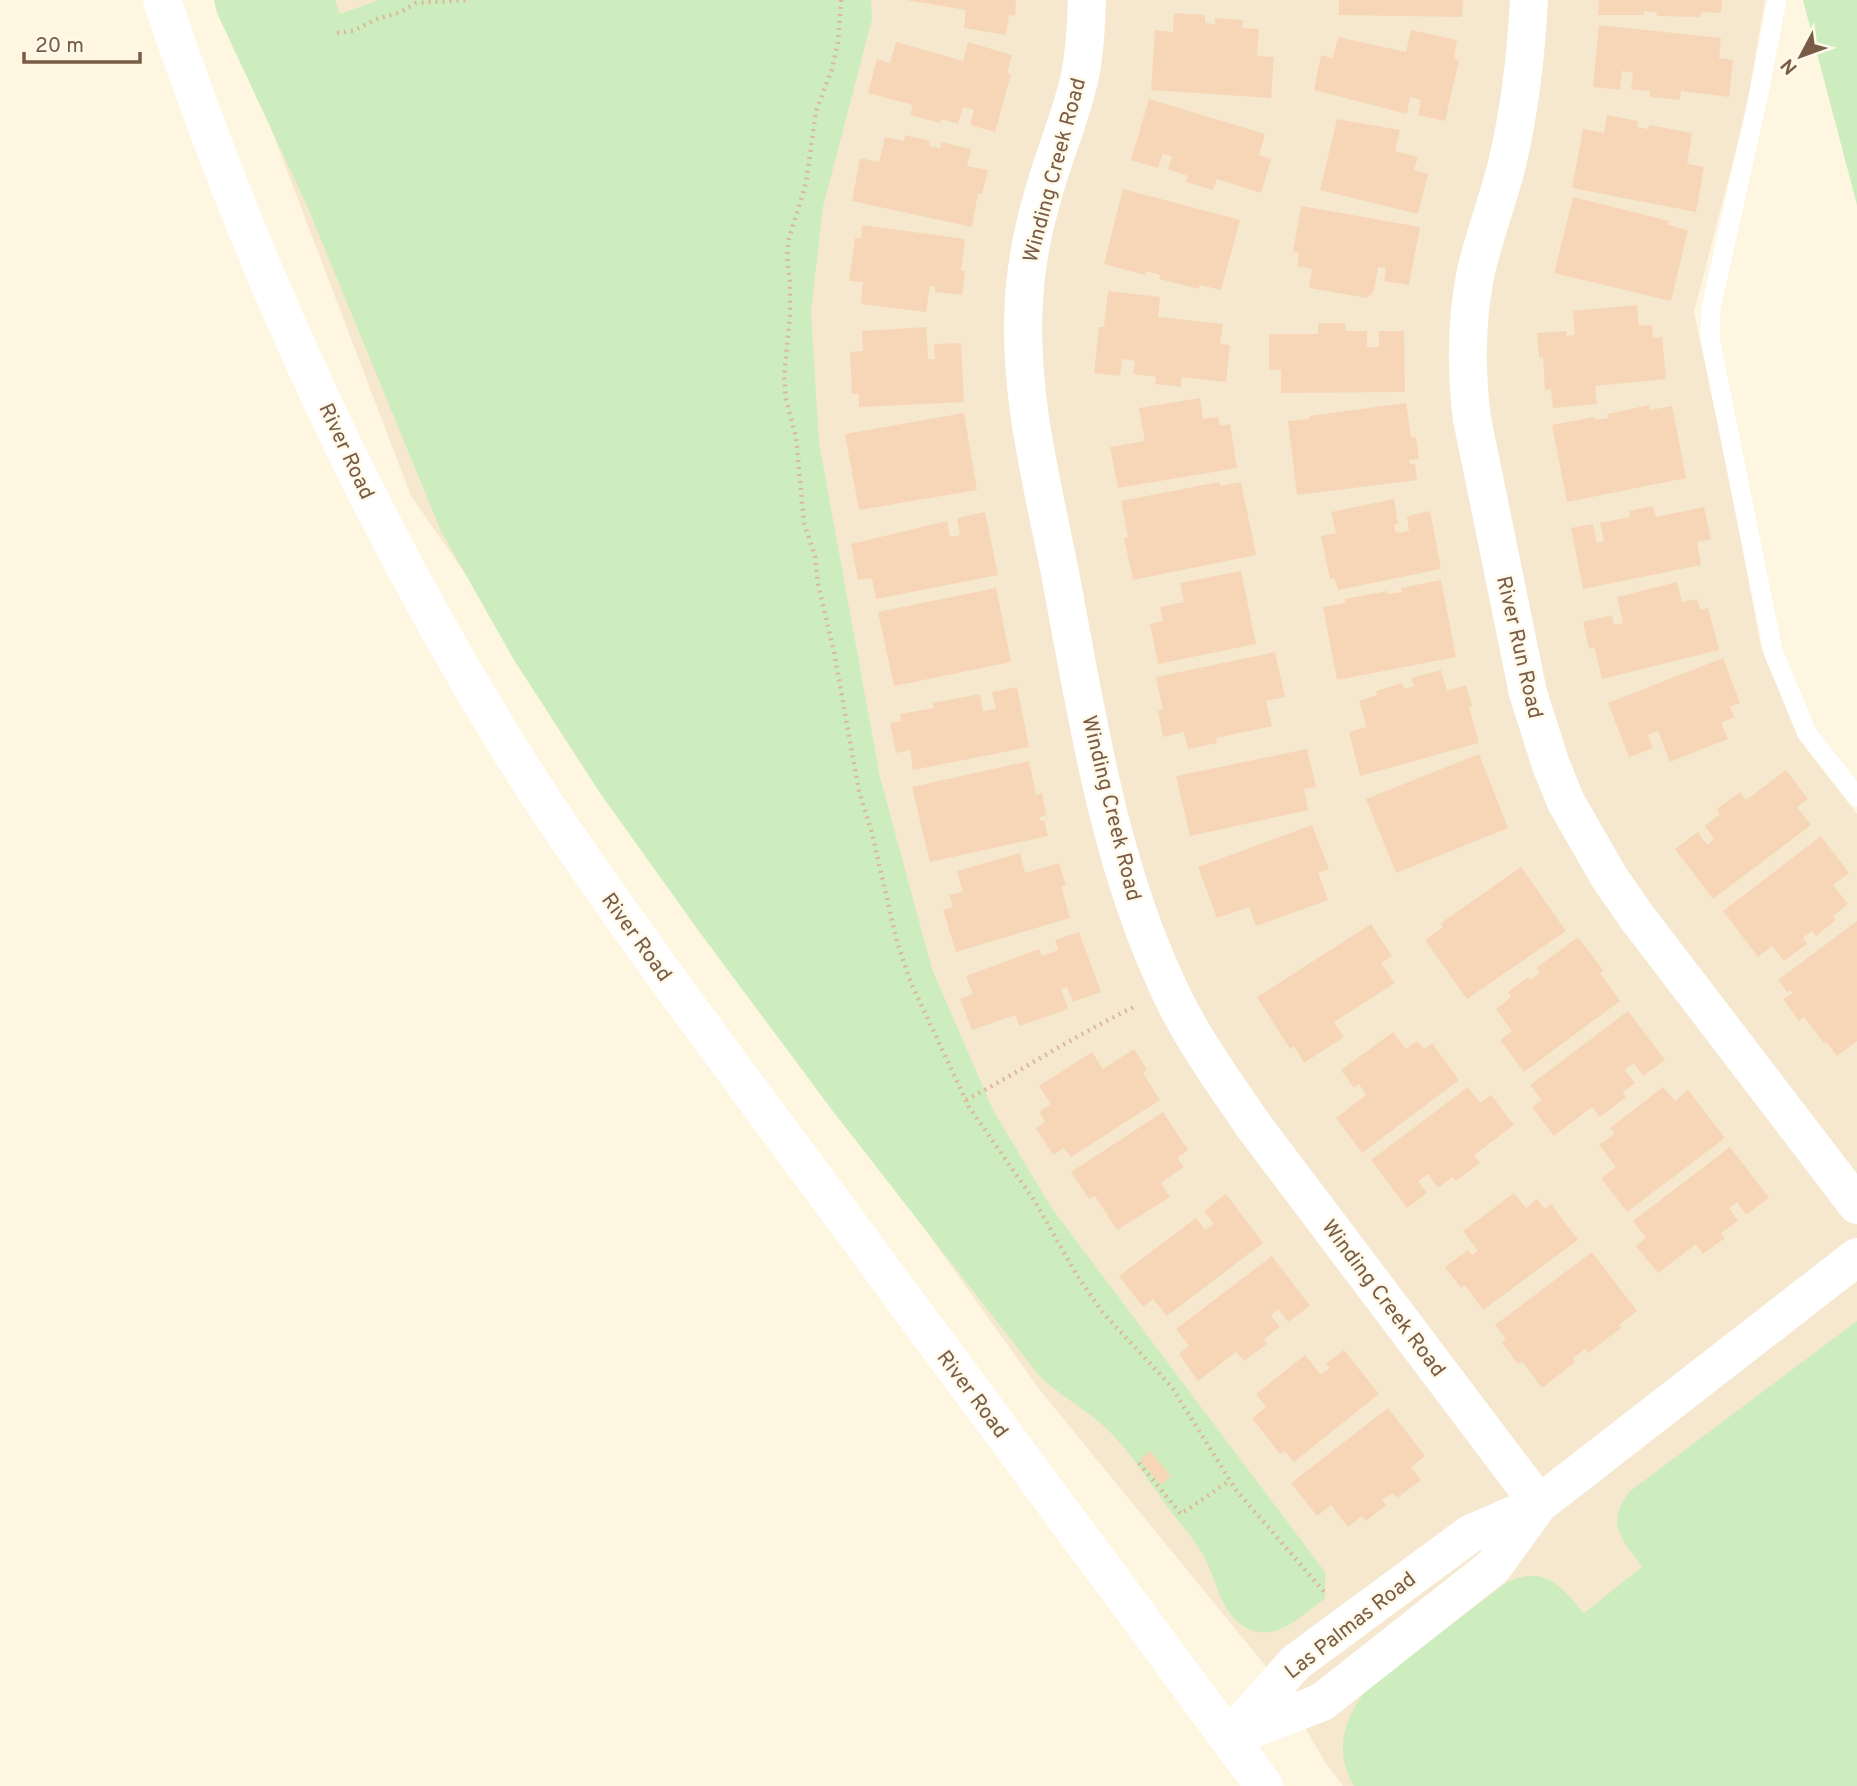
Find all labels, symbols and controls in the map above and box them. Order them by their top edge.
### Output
scale bar [24,21,140,65]
north arrow [1766,21,1836,91]
text: 20 m [35,33,84,60]
text: N [1776,53,1803,79]
street label: Winding Creek Road [1018,75,1093,266]
street label: River Road [312,399,380,504]
street label: River Run Road [1489,573,1548,721]
street label: Winding Creek Road [1074,713,1147,904]
street label: River Road [595,888,677,988]
street label: Winding Creek Road [1315,1215,1451,1383]
street label: River Road [930,1346,1014,1444]
street label: Las Palmas Road [1280,1567,1422,1686]

